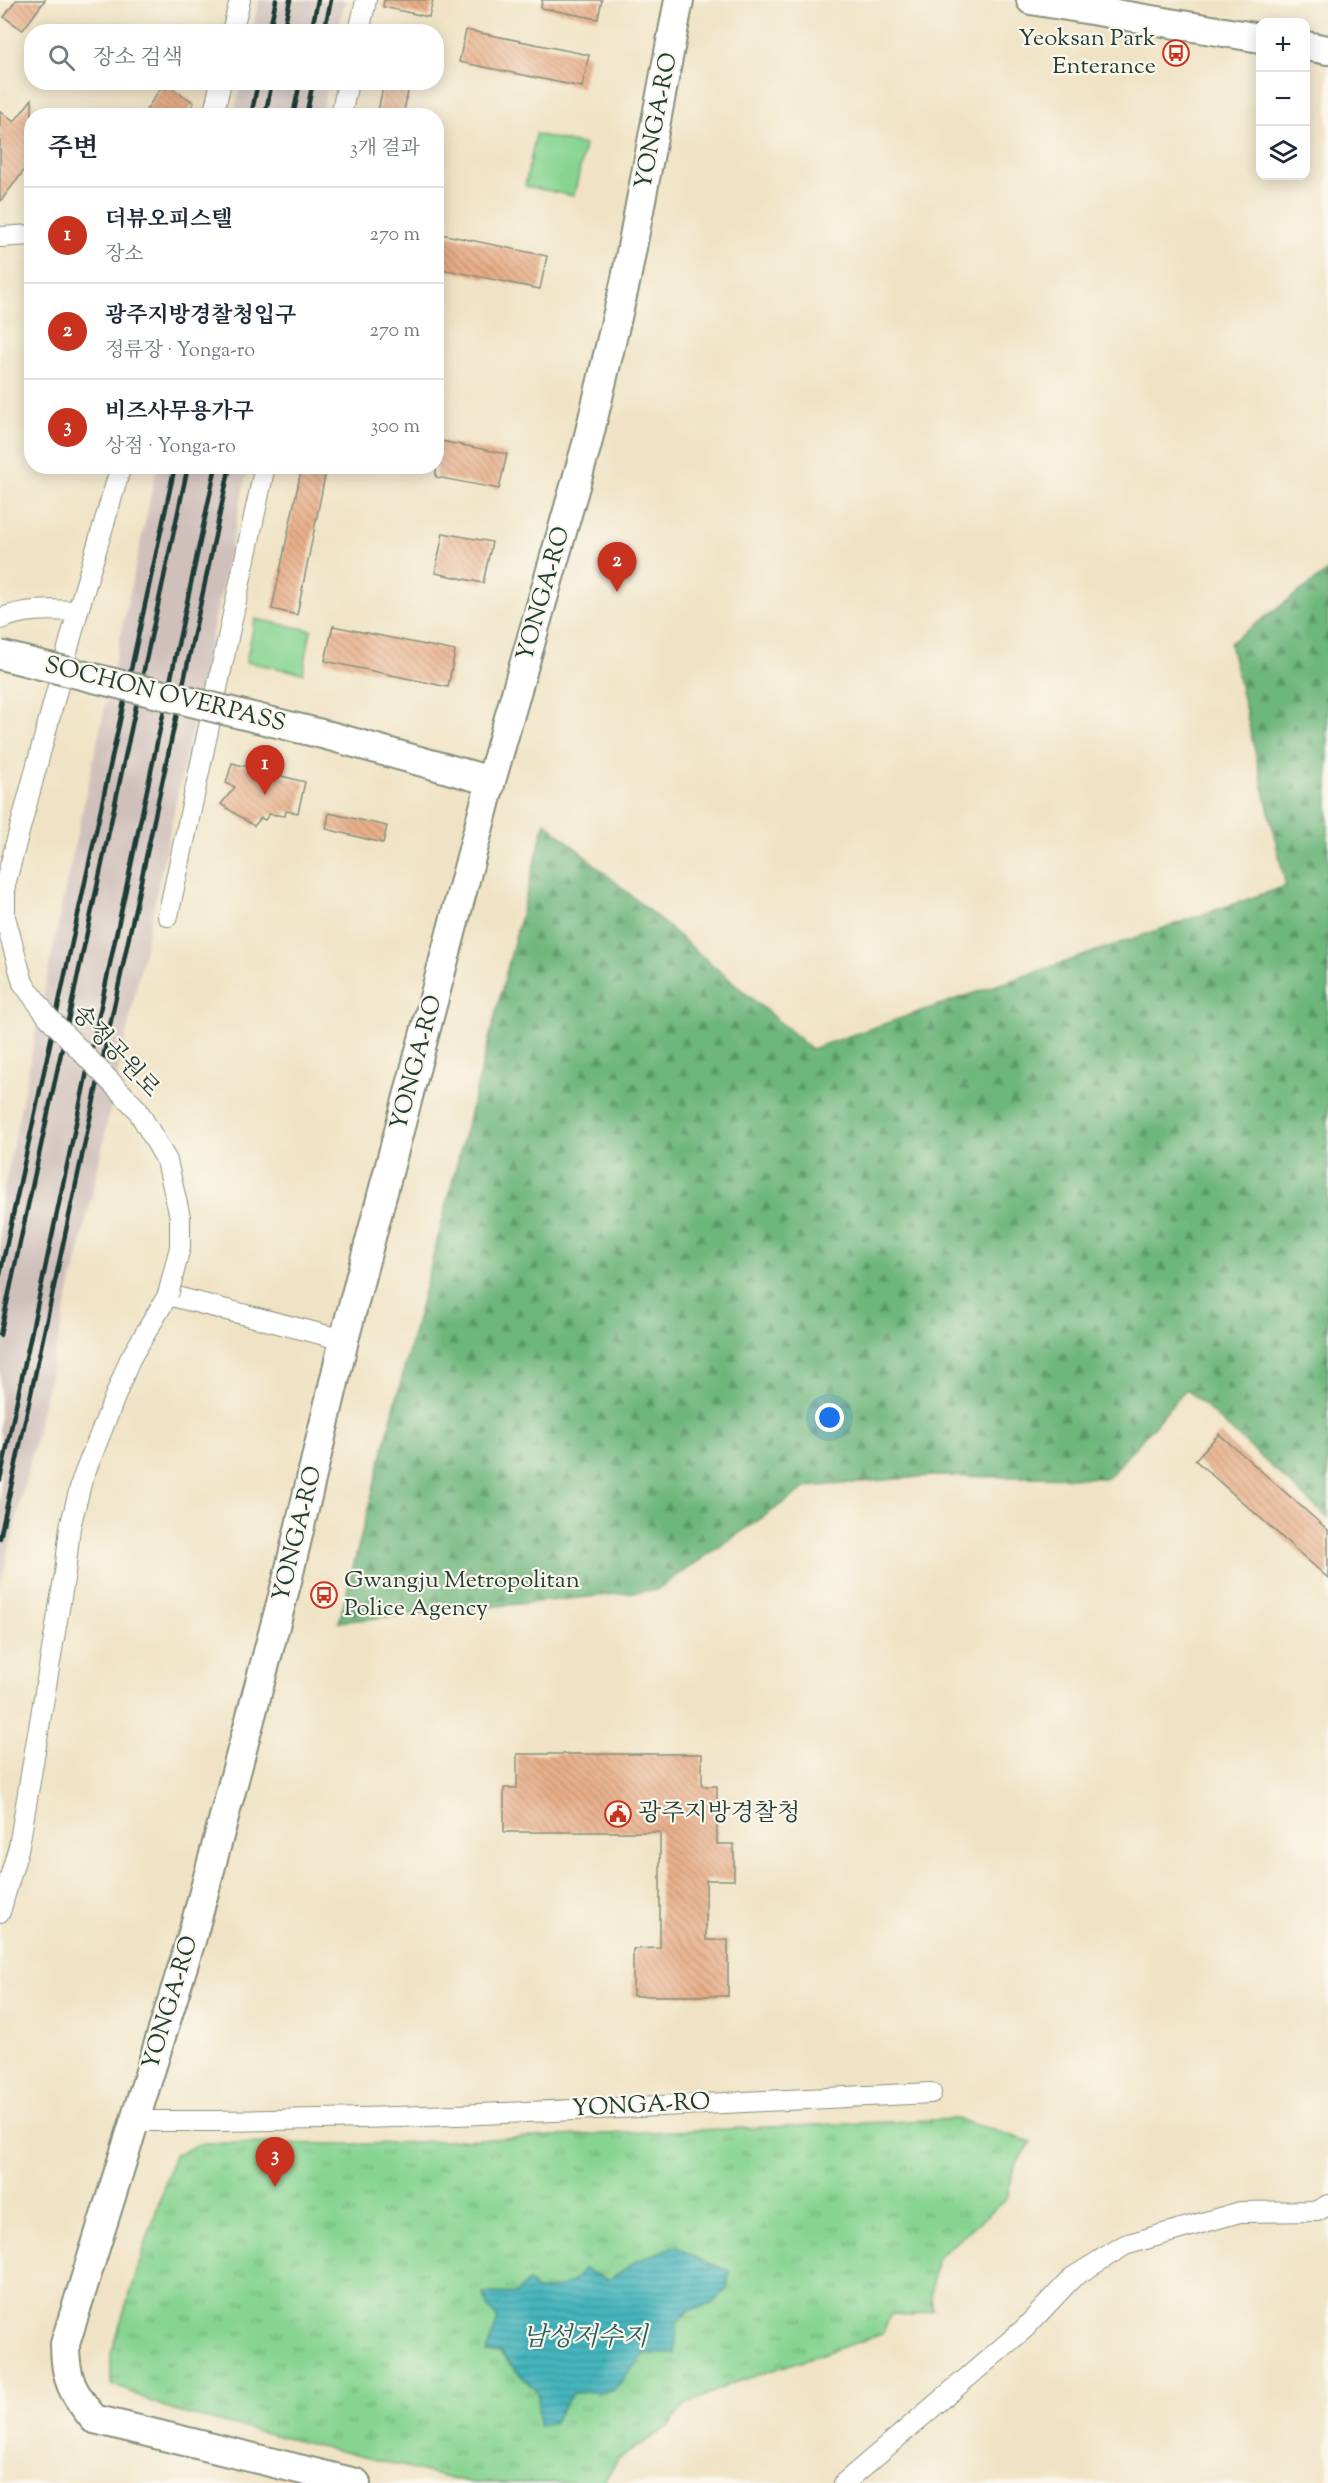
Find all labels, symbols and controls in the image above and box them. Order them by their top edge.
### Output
map controls [1256,18,1310,180]
button: + [1256,18,1310,72]
place label: Yeoksan Park Enterance [1018,22,1156,84]
search box [24,24,444,90]
bus stop icon: Yeoksan Park Enterance [1161,38,1191,68]
icon: search [45,41,78,74]
text: 장소 검색 [93,43,183,75]
street label: YONGA-RO [627,50,687,192]
button: − [1256,72,1310,126]
button: layers [1256,126,1310,180]
text: 주변 [48,131,98,168]
text: 3개 결과 [350,135,420,164]
text: 더뷰오피스텔 [105,205,233,237]
text: 1 [64,221,71,250]
text: 270 m [370,221,420,250]
text: 장소 [105,241,144,270]
text: 광주지방경찰청입구 [105,301,296,333]
text: 2 [63,317,72,346]
text: 270 m [370,317,420,346]
text: 정류장 · Yonga-ro [105,337,255,366]
text: 비즈사무용가구 [105,397,254,429]
text: 3 [63,413,72,442]
text: 300 m [370,413,420,442]
text: 상점 · Yonga-ro [105,433,236,462]
street label: YONGA-RO [509,523,579,665]
pin: 2 [598,542,636,592]
street label: SOCHON OVERPASS [41,649,289,741]
pin: 1 [246,746,284,795]
street label: YONGA-RO [383,992,451,1134]
street label: 송정공원로 [63,998,167,1106]
your location [815,1403,844,1432]
street label: YONGA-RO [265,1463,331,1605]
place label: Gwangju Metropolitan Police Agency [344,1564,580,1626]
bus stop icon: Gwangju Metropolitan Police Agency [309,1580,339,1610]
place label: 광주지방경찰청 [638,1797,800,1831]
public building icon: 광주지방경찰청 [603,1799,633,1829]
street label: YONGA-RO [134,1932,208,2074]
street label: YONGA-RO [571,2085,711,2127]
pin: 3 [256,2138,294,2187]
water label: 남성저수지 [522,2320,650,2357]

